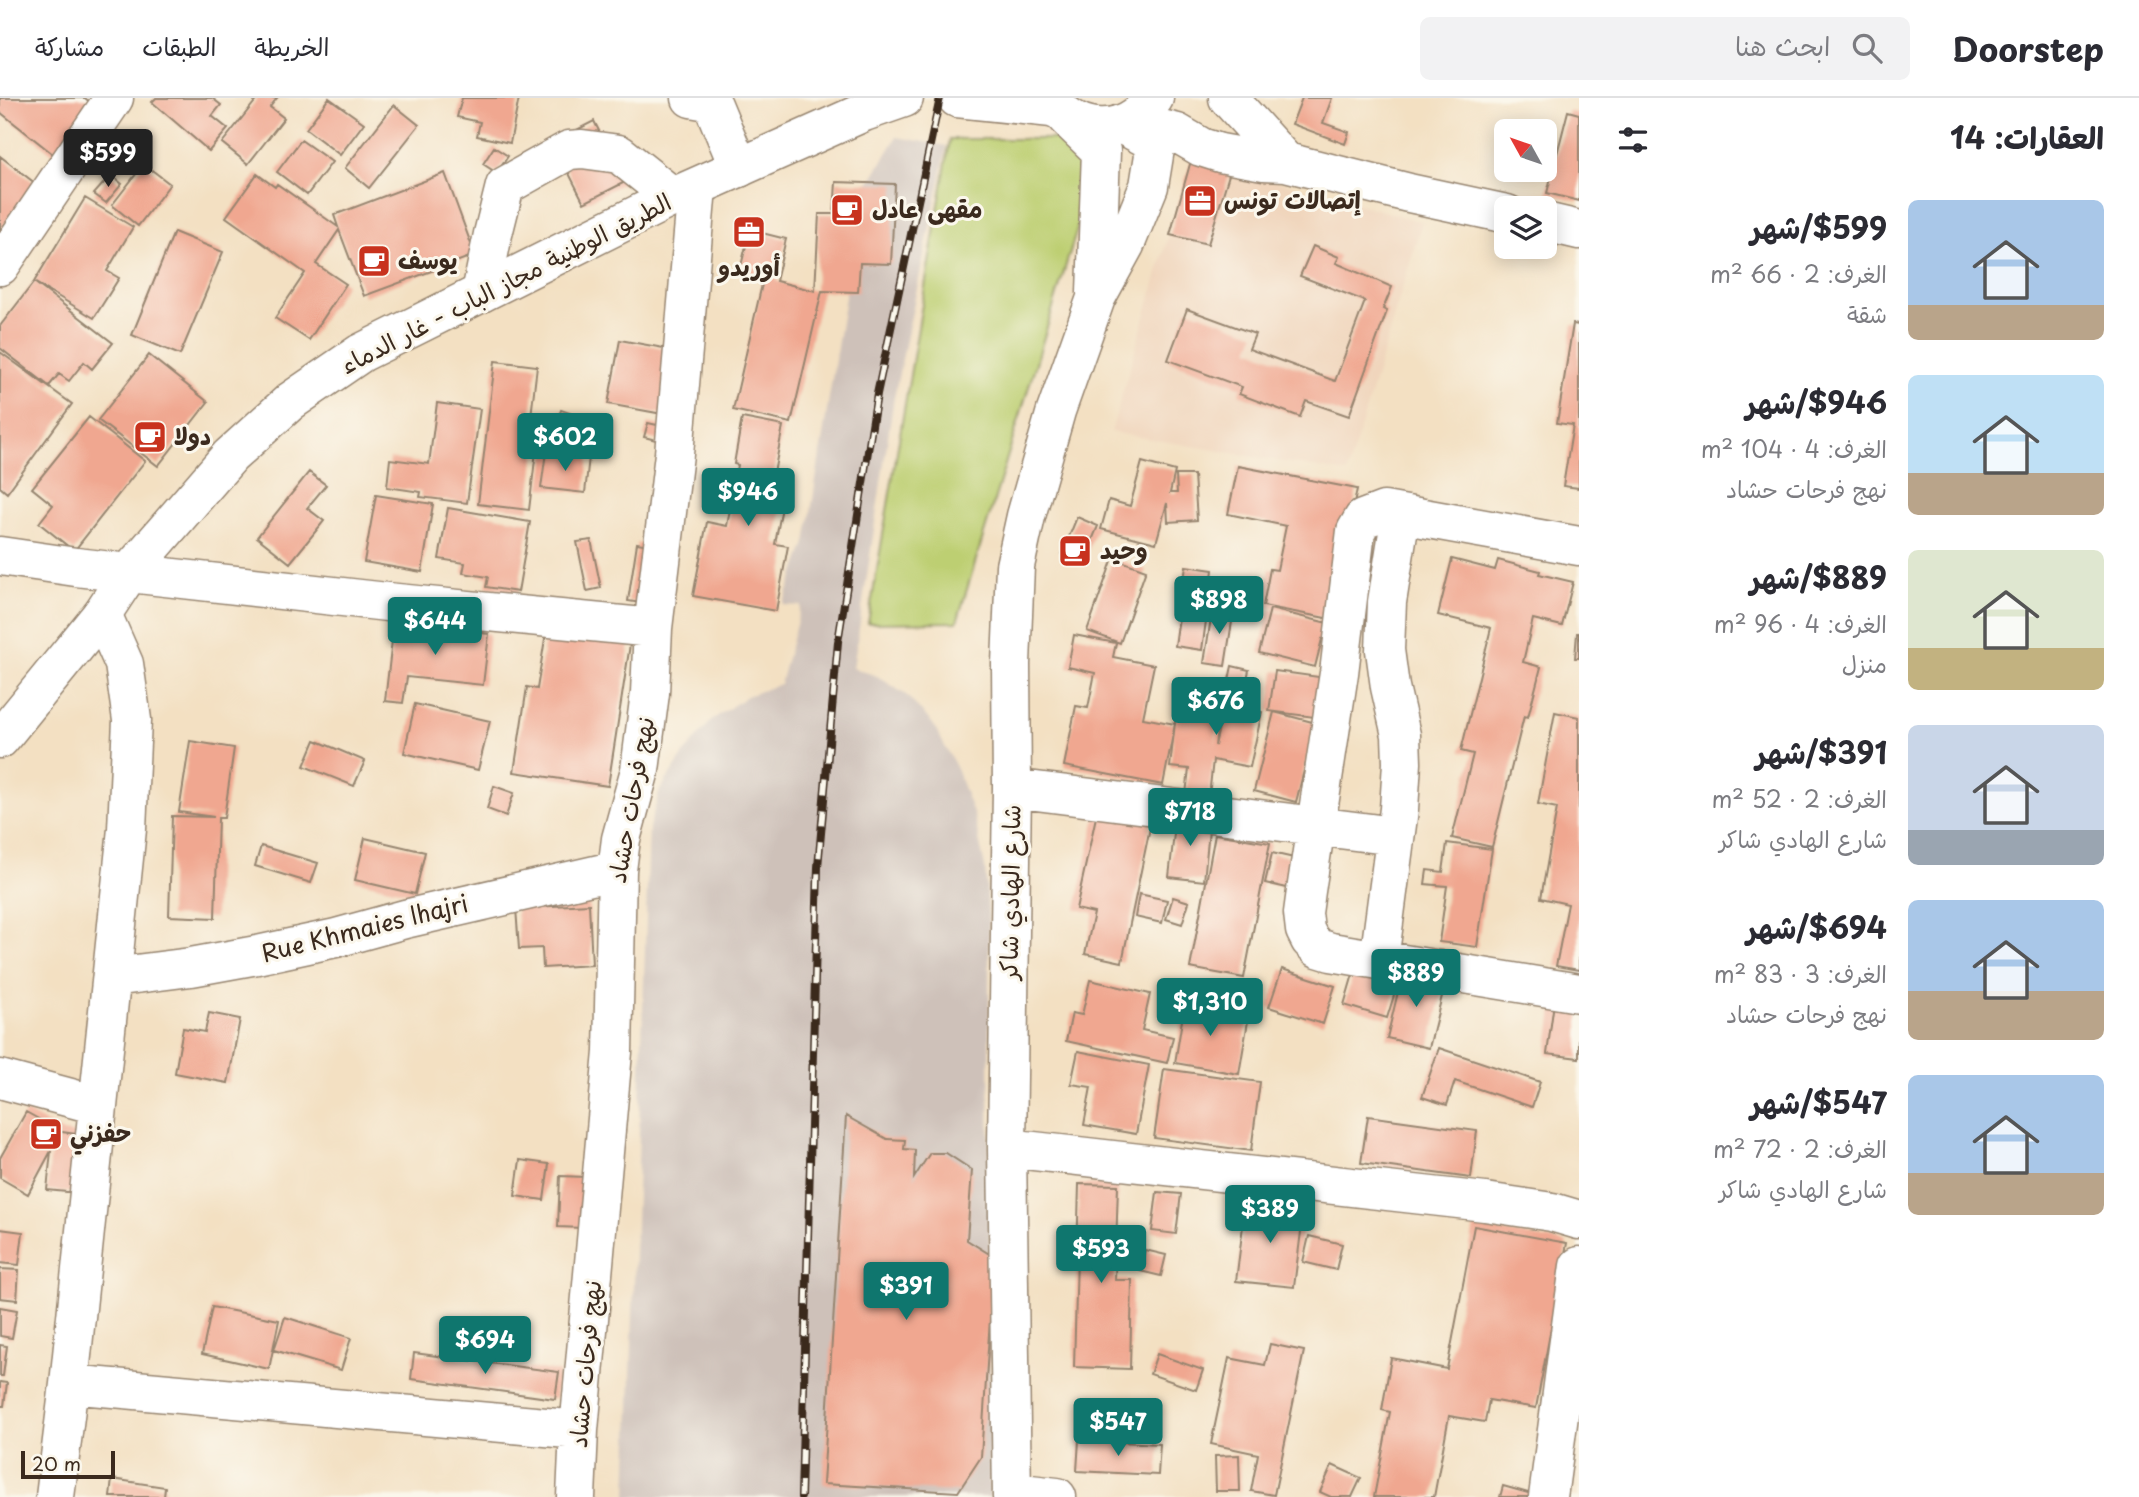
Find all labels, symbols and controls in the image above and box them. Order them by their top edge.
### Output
search box [1420,17,1910,80]
text: Doorstep [1952,23,2104,73]
text: ابحث هنا [1735,26,1830,65]
text: مشاركة [35,28,104,64]
text: الطبقات [142,28,217,64]
text: الخريطة [255,28,329,64]
icon: search [1848,29,1886,67]
text: العقارات: 14 [1950,114,2104,159]
north arrow [1494,119,1558,182]
map controls [1494,119,1557,259]
icon: filters [1614,121,1652,159]
pin: $599 [67,130,149,189]
text: $599 [80,134,136,169]
place label: إتصالات تونس [1224,181,1361,217]
office icon: إتصالات تونس [1181,182,1219,220]
street label: الطريق الوطنية مجاز الباب - غار الدماء [333,183,677,382]
place label: مقهى عادل [872,190,982,226]
cafe icon: مقهى عادل [828,191,866,229]
button: layers [1494,196,1557,259]
text: $599/شهر [1750,204,1887,249]
office icon: أوريدو [730,213,768,251]
icon: home [1964,228,2048,312]
place label: يوسف [398,241,458,277]
cafe icon: يوسف [355,242,393,280]
place label: أوريدو [716,248,780,284]
text: الغرف: 2 · 66 m² [1710,256,1887,291]
text: شقة [1847,296,1887,331]
text: $946/شهر [1746,379,1887,424]
icon: home [1964,403,2048,487]
pin: $602 [524,414,606,473]
place label: دولا [174,417,211,453]
cafe icon: دولا [131,418,169,456]
text: $602 [533,418,597,453]
text: الغرف: 4 · 104 m² [1701,431,1887,466]
pin: $946 [707,468,789,528]
text: نهج فرحات حشاد [1726,471,1887,506]
text: $946 [718,473,778,508]
place label: وحيد [1100,531,1148,567]
cafe icon: وحيد [1056,532,1094,570]
text: $889/شهر [1750,554,1887,599]
pin: $898 [1178,576,1260,636]
icon: home [1964,578,2048,662]
text: $898 [1190,581,1248,616]
pin: $644 [394,598,476,657]
text: $644 [404,602,466,637]
text: الغرف: 4 · 96 m² [1714,606,1887,641]
text: منزل [1842,646,1887,681]
pin: $676 [1175,678,1257,737]
text: $676 [1188,682,1244,717]
street label: نهج فرحات حشاد [598,714,662,886]
text: $391/شهر [1756,729,1887,774]
icon: home [1964,753,2048,837]
text: الغرف: 2 · 52 m² [1712,781,1887,816]
pin: $718 [1149,788,1231,848]
text: $718 [1164,793,1216,828]
street label: شارع الهادي شاكر [989,804,1030,982]
text: شارع الهادي شاكر [1719,821,1887,856]
street label: Rue Khmaies lhajri [257,884,472,970]
text: $694/شهر [1746,904,1887,949]
icon: home [1964,928,2048,1012]
pin: $889 [1375,950,1457,1009]
text: $889 [1387,954,1445,989]
text: الغرف: 3 · 83 m² [1714,956,1887,991]
pin: $1,310 [1153,978,1267,1038]
text: $1,310 [1173,983,1247,1018]
text: نهج فرحات حشاد [1726,996,1887,1031]
text: $547/شهر [1750,1079,1887,1124]
icon: home [1964,1103,2048,1187]
place label: حفزني [70,1114,131,1155]
cafe icon: حفزني [27,1115,65,1153]
text: الغرف: 2 · 72 m² [1713,1131,1887,1166]
text: شارع الهادي شاكر [1719,1171,1887,1206]
pin: $389 [1229,1186,1311,1245]
text: $389 [1241,1190,1299,1225]
pin: $593 [1060,1226,1142,1285]
text: $593 [1072,1230,1130,1265]
pin: $391 [865,1262,947,1322]
text: $391 [880,1267,932,1302]
street label: نهج فرحات حشاد [559,1279,609,1449]
pin: $694 [444,1316,526,1376]
text: $694 [455,1321,515,1356]
pin: $547 [1077,1398,1159,1458]
text: $547 [1090,1403,1146,1438]
scale bar [21,1448,116,1480]
text: 20 m [32,1449,81,1477]

